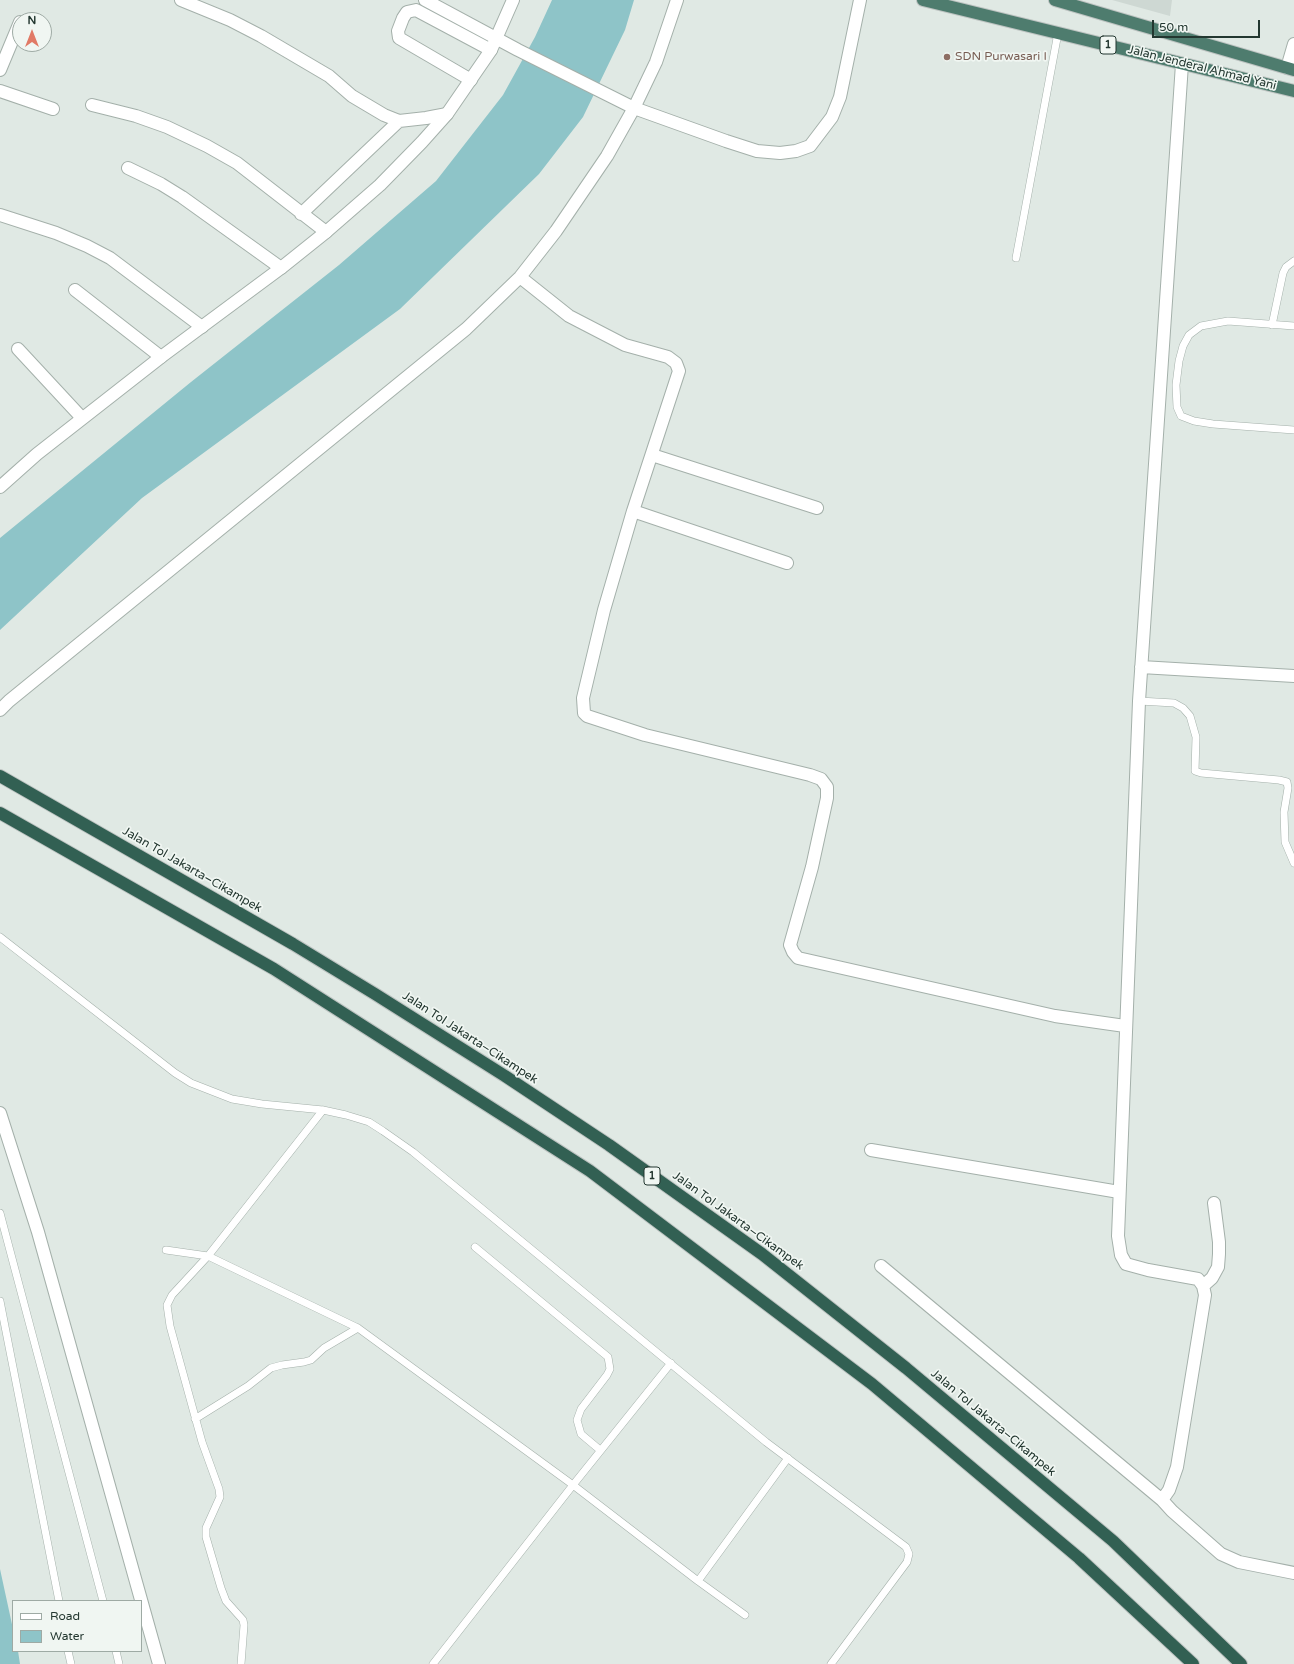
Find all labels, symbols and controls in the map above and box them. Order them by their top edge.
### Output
north arrow [12,12,52,52]
scale bar [1154,12,1262,38]
text: N [28,14,36,27]
text: 50 m [1159,20,1188,34]
road number: 1 [1100,36,1116,54]
street label: Jalan Jenderal Ahmad Yani [1126,43,1278,93]
place label: SDN Purwasari I [955,50,1047,64]
marker: SDN Purwasari I [942,52,952,62]
street label: Jalan Tol Jakarta–Cikampek [120,824,264,916]
street label: Jalan Tol Jakarta–Cikampek [400,989,540,1087]
road number: 1 [644,1167,660,1185]
street label: Jalan Tol Jakarta–Cikampek [670,1169,806,1273]
street label: Jalan Tol Jakarta–Cikampek [928,1367,1058,1479]
legend [12,1600,142,1652]
text: Road [50,1609,80,1623]
text: Water [50,1629,84,1643]

